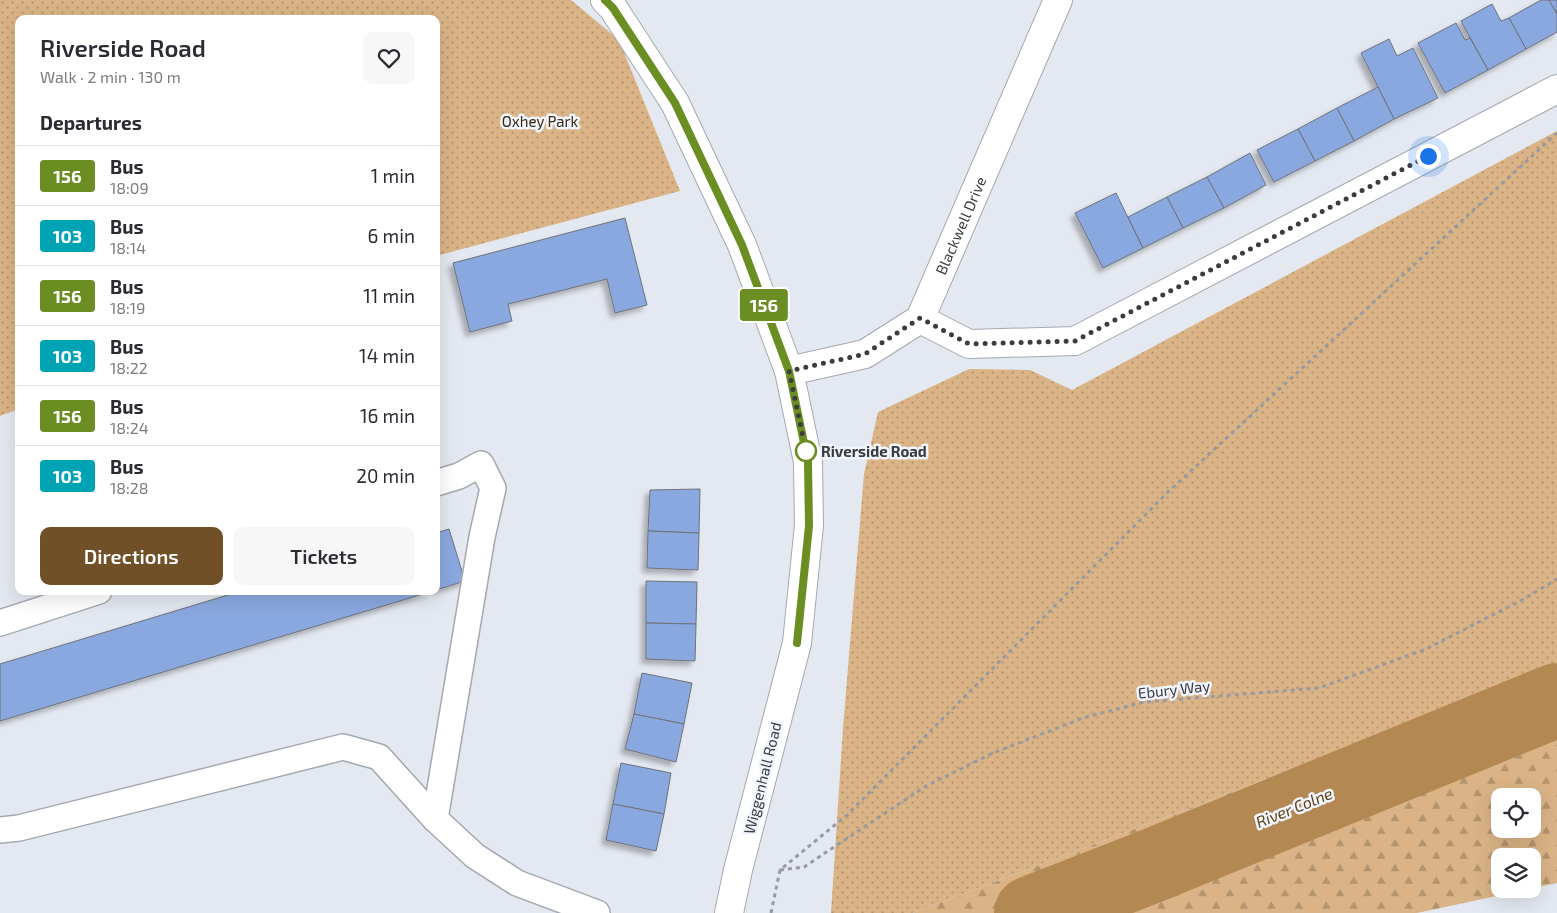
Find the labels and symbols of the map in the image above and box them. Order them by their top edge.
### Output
park label: Oxhey Park [502,112,579,130]
your location [1416,144,1441,169]
street label: Blackwell Drive [931,174,990,277]
line badge: 156 [735,289,793,321]
marker: Riverside Road [795,440,817,462]
place label: Riverside Road [821,442,927,460]
street label: Ebury Way [1137,676,1211,702]
street label: Wiggenhall Road [739,720,785,836]
water label: River Colne [1253,783,1336,831]

